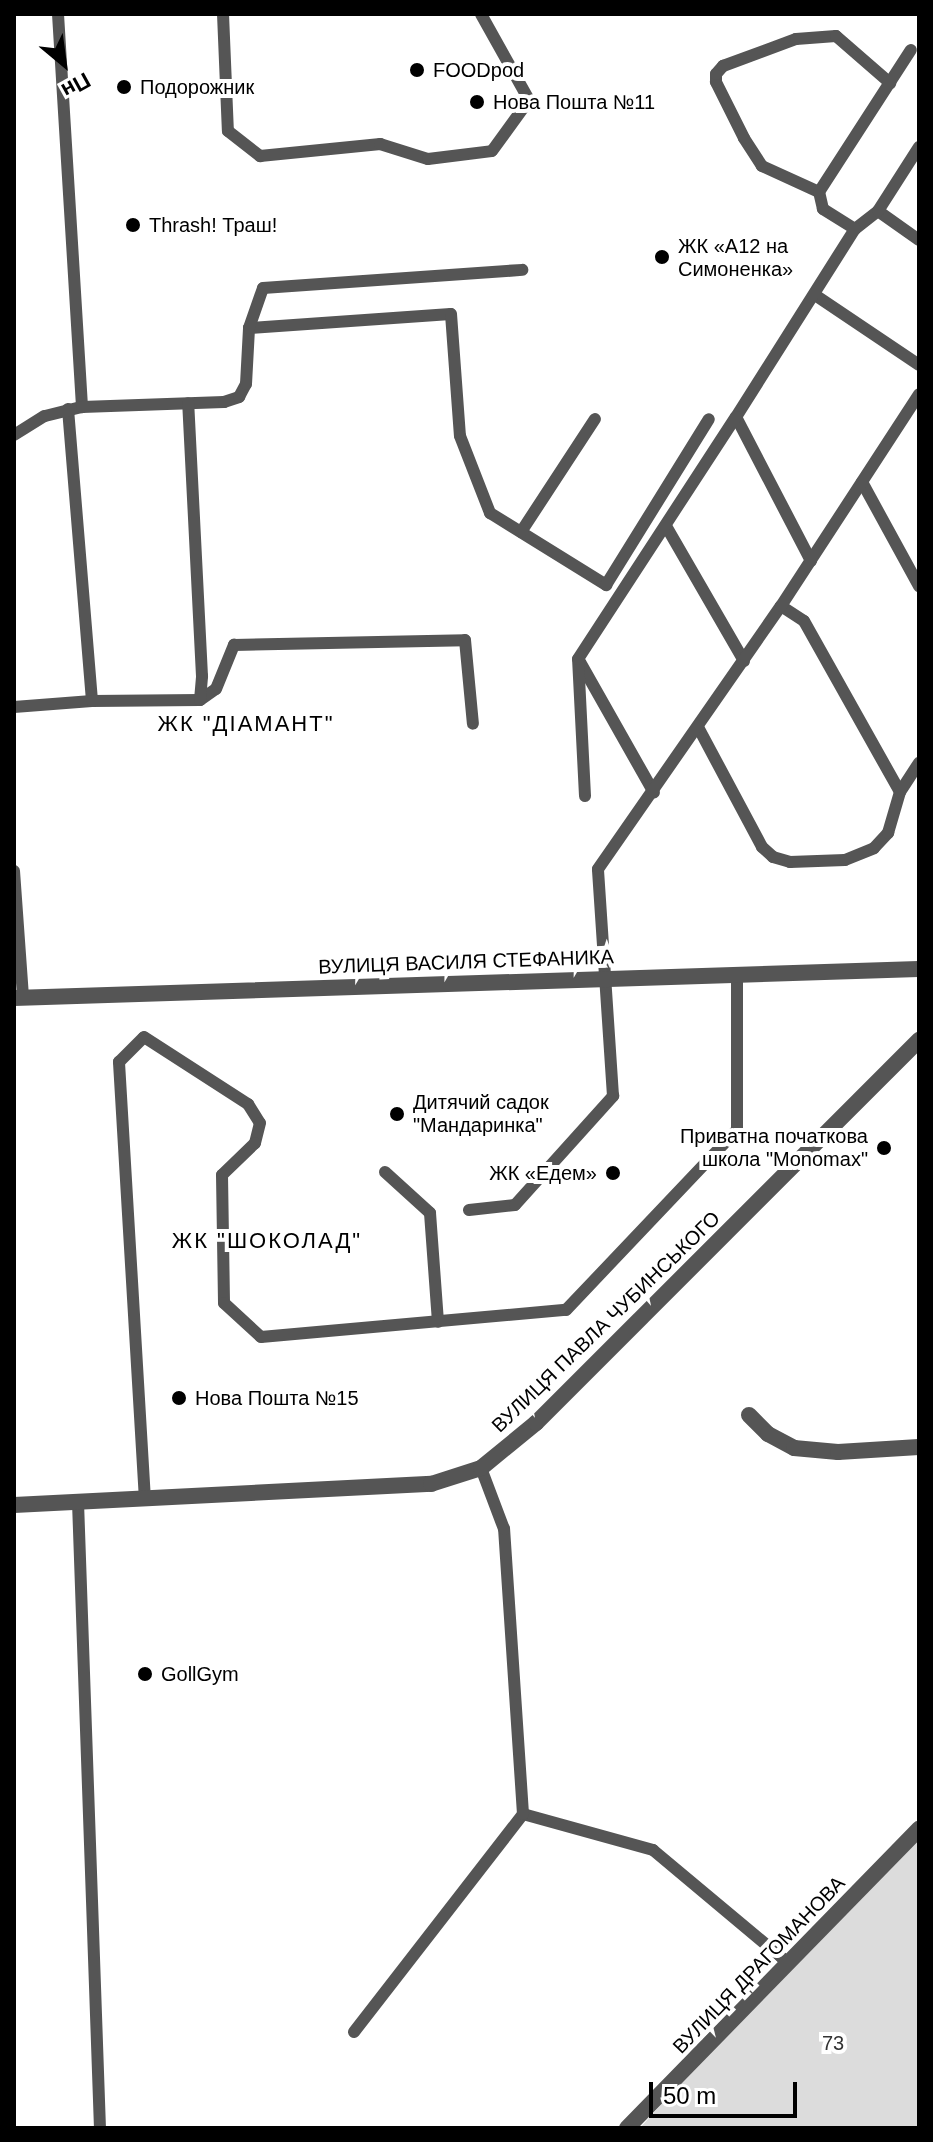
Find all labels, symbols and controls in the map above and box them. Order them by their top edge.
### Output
north arrow [24,24,104,104]
place label: FOODpod [433,58,524,82]
marker: FOODpod [408,61,426,79]
text: Пн [57,67,95,103]
place label: Подорожник [140,75,254,99]
marker: Подорожник [115,78,133,96]
place label: Нова Пошта №11 [493,90,655,114]
marker: Нова Пошта №11 [468,93,486,111]
place label: Thrash! Траш! [149,213,277,237]
marker: Thrash! Траш! [124,216,142,234]
place label: ЖК «А12 на Симоненка» [678,234,793,281]
marker: ЖК «А12 на Симоненка» [653,248,671,266]
district label: ЖК "ДІАМАНТ" [158,711,334,737]
street label: ВУЛИЦЯ ВАСИЛЯ СТЕФАНИКА [318,945,614,979]
place label: Дитячий садок "Мандаринка" [413,1090,549,1137]
marker: Дитячий садок "Мандаринка" [388,1105,406,1123]
place label: Приватна початкова школа "Monomax" [680,1124,868,1171]
marker: Приватна початкова школа "Monomax" [875,1139,893,1157]
place label: ЖК «Едем» [489,1161,597,1185]
marker: ЖК «Едем» [604,1164,622,1182]
street label: ВУЛИЦЯ ПАВЛА ЧУБИНСЬКОГО [487,1207,725,1437]
district label: ЖК "ШОКОЛАД" [172,1228,362,1254]
place label: Нова Пошта №15 [195,1386,359,1410]
marker: Нова Пошта №15 [170,1389,188,1407]
place label: GollGym [161,1662,239,1686]
marker: GollGym [136,1665,154,1683]
street label: ВУЛИЦЯ ДРАГОМАНОВА [668,1871,850,2059]
park label: 73 [822,2031,844,2055]
scale bar [653,2066,801,2116]
text: 50 m [663,2082,716,2109]

